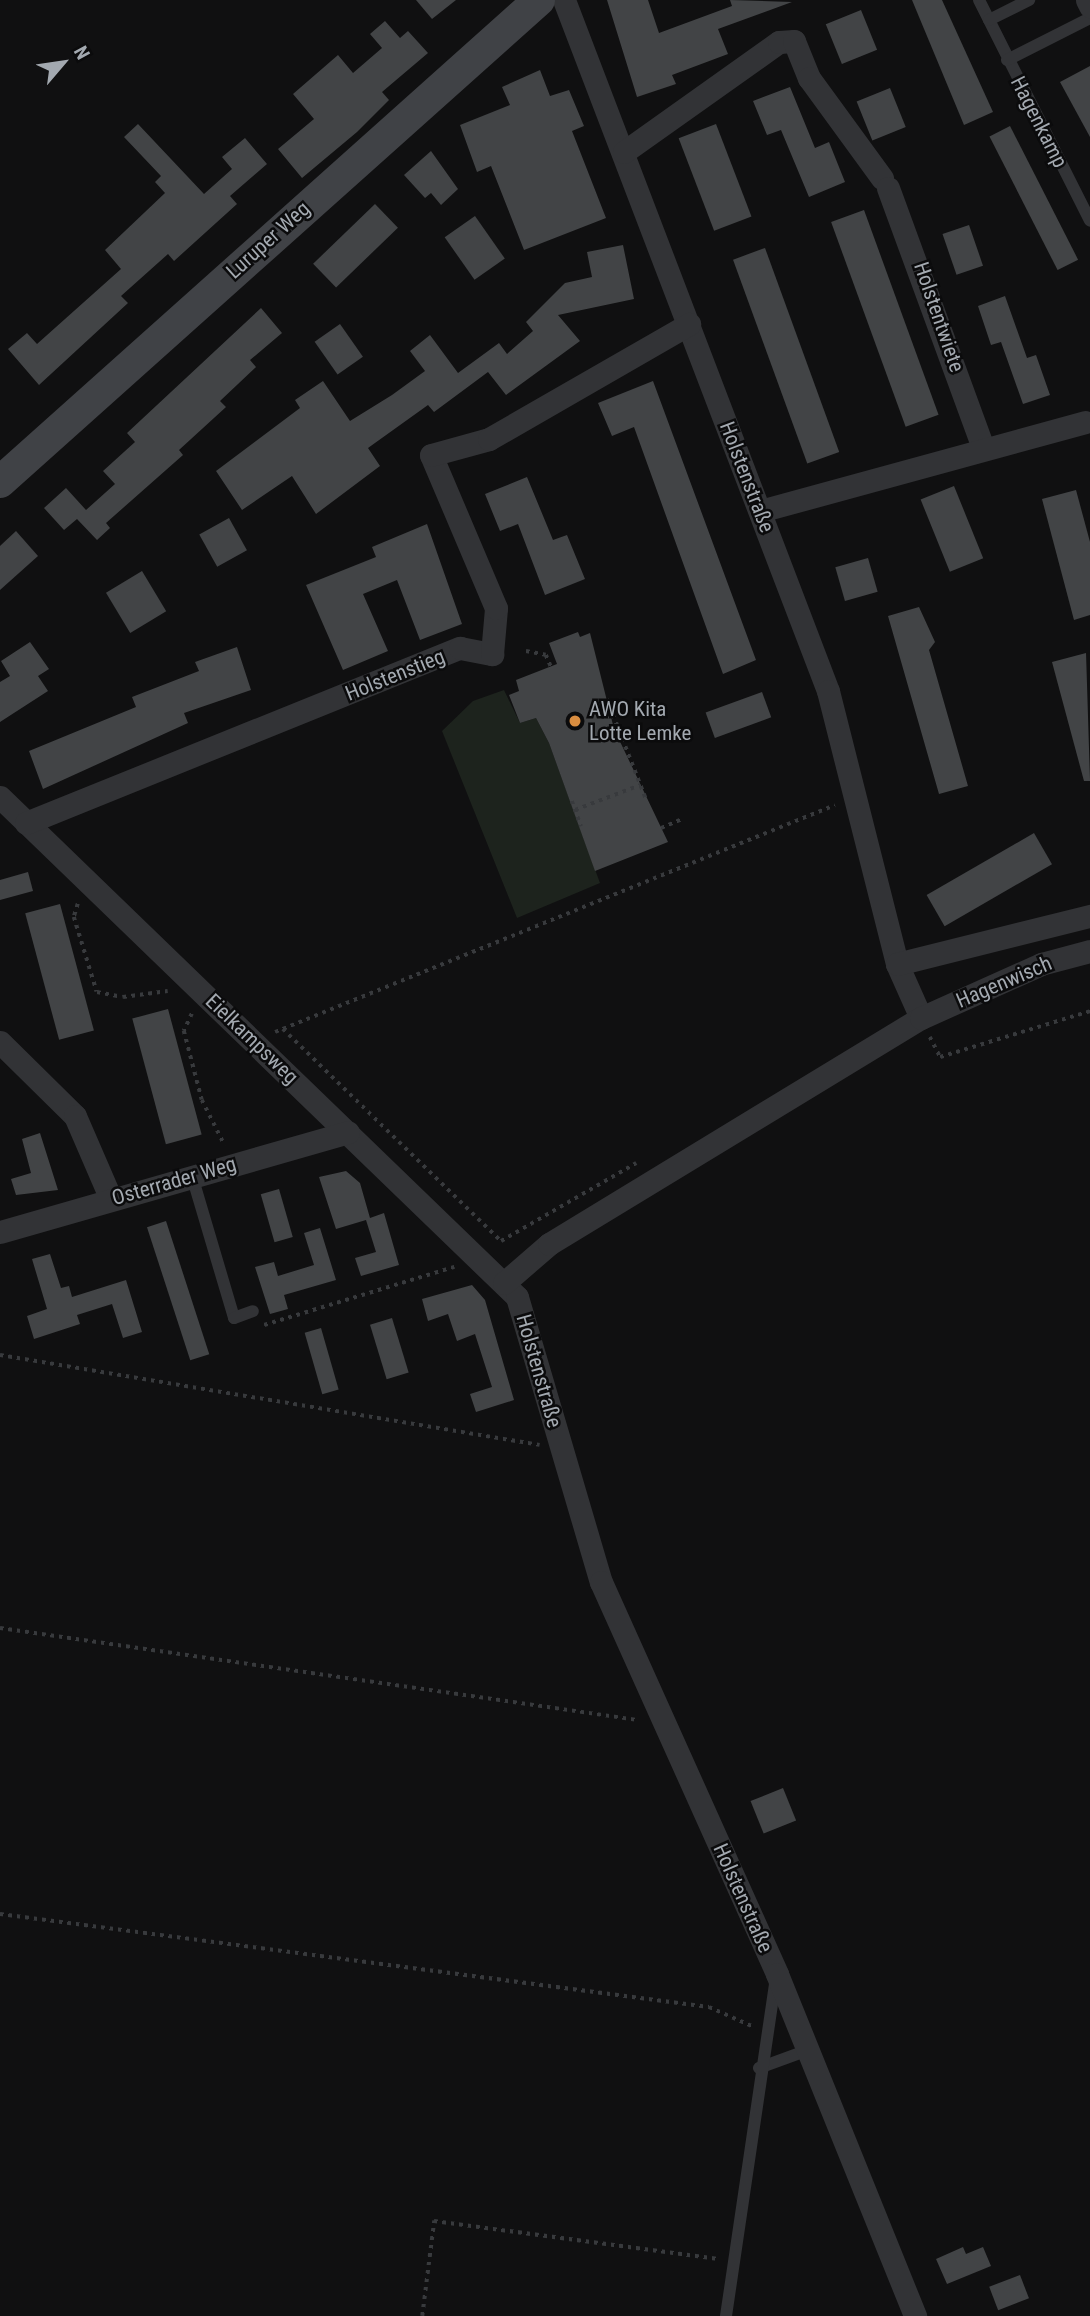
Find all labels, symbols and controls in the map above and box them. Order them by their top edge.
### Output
north arrow [28,28,98,98]
text: N [69,42,95,63]
street label: Hagenkamp [1005,72,1073,172]
street label: Luruper Weg [221,196,315,284]
street label: Holstentwiete [908,259,970,375]
street label: Holstenstraße [714,418,780,536]
street label: Holstenstieg [342,644,448,706]
place label: AWO Kita Lotte Lemke [589,696,691,746]
marker: AWO Kita Lotte Lemke [567,713,583,729]
street label: Hagenwisch [952,951,1056,1013]
street label: Eielkampsweg [200,989,304,1089]
street label: Osterrader Weg [109,1151,239,1211]
street label: Holstenstraße [511,1311,567,1431]
street label: Holstenstraße [708,1840,778,1956]

